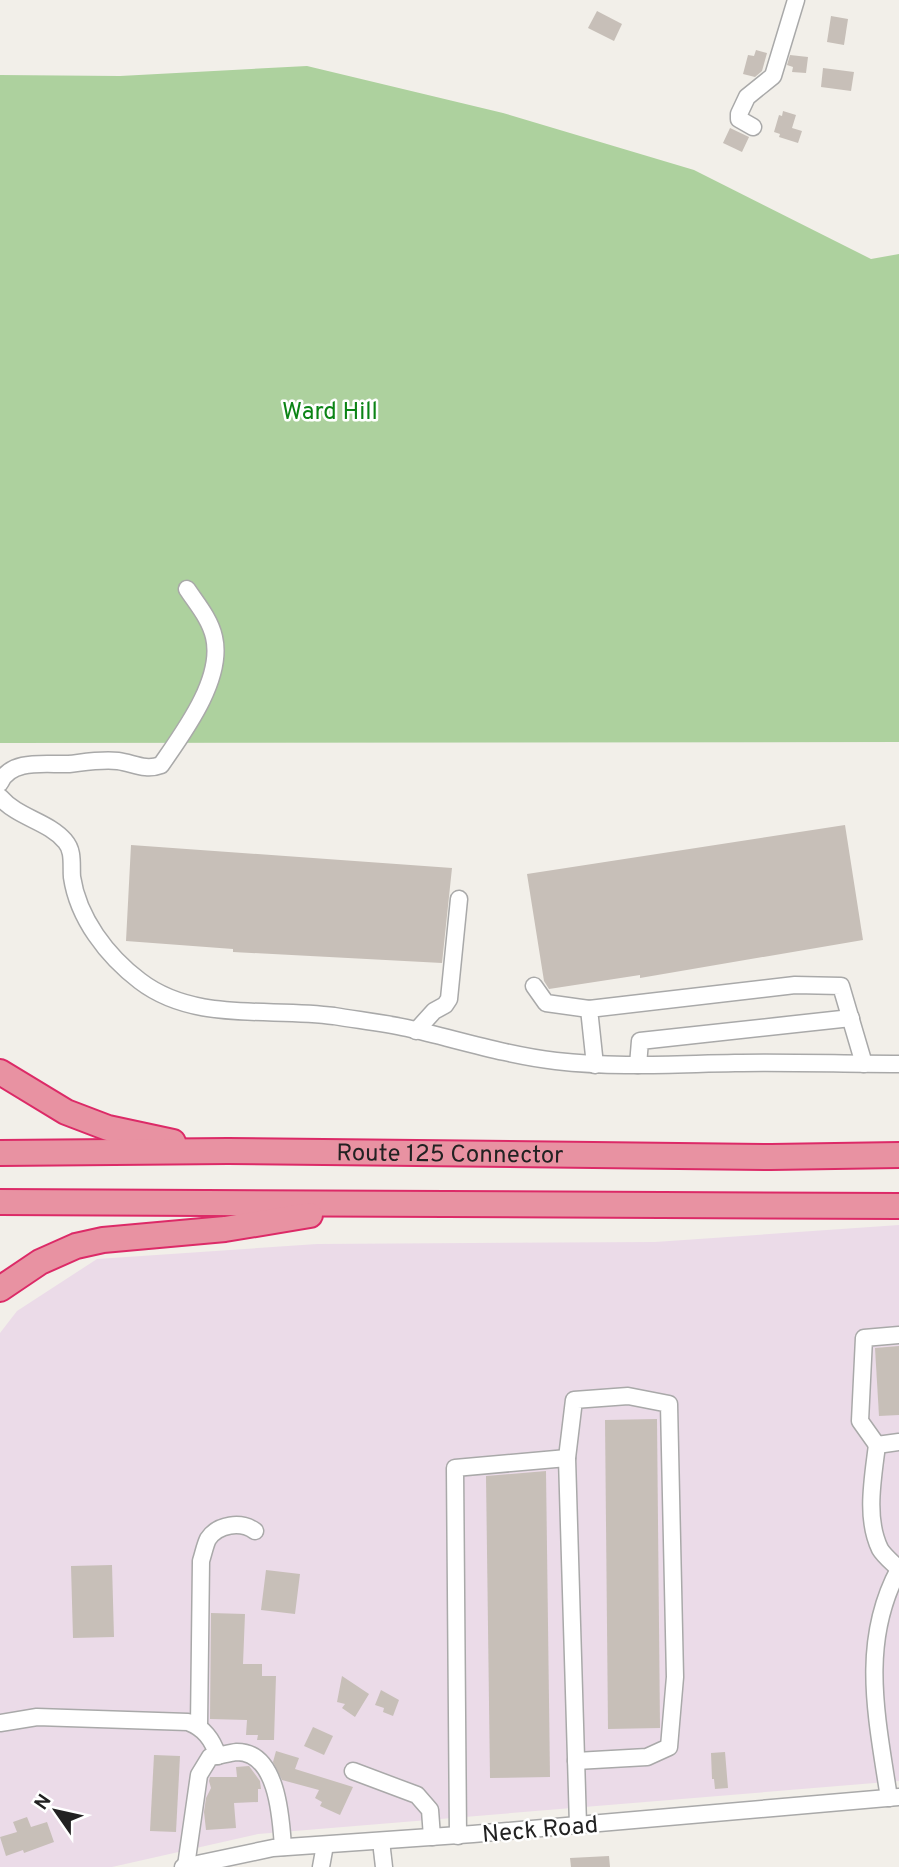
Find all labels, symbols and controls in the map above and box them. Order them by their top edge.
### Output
park label: Ward Hill [282,398,378,428]
street label: Route 125 Connector [336,1139,564,1172]
north arrow [21,1776,91,1846]
text: N [30,1790,57,1815]
street label: Neck Road [481,1811,599,1851]

